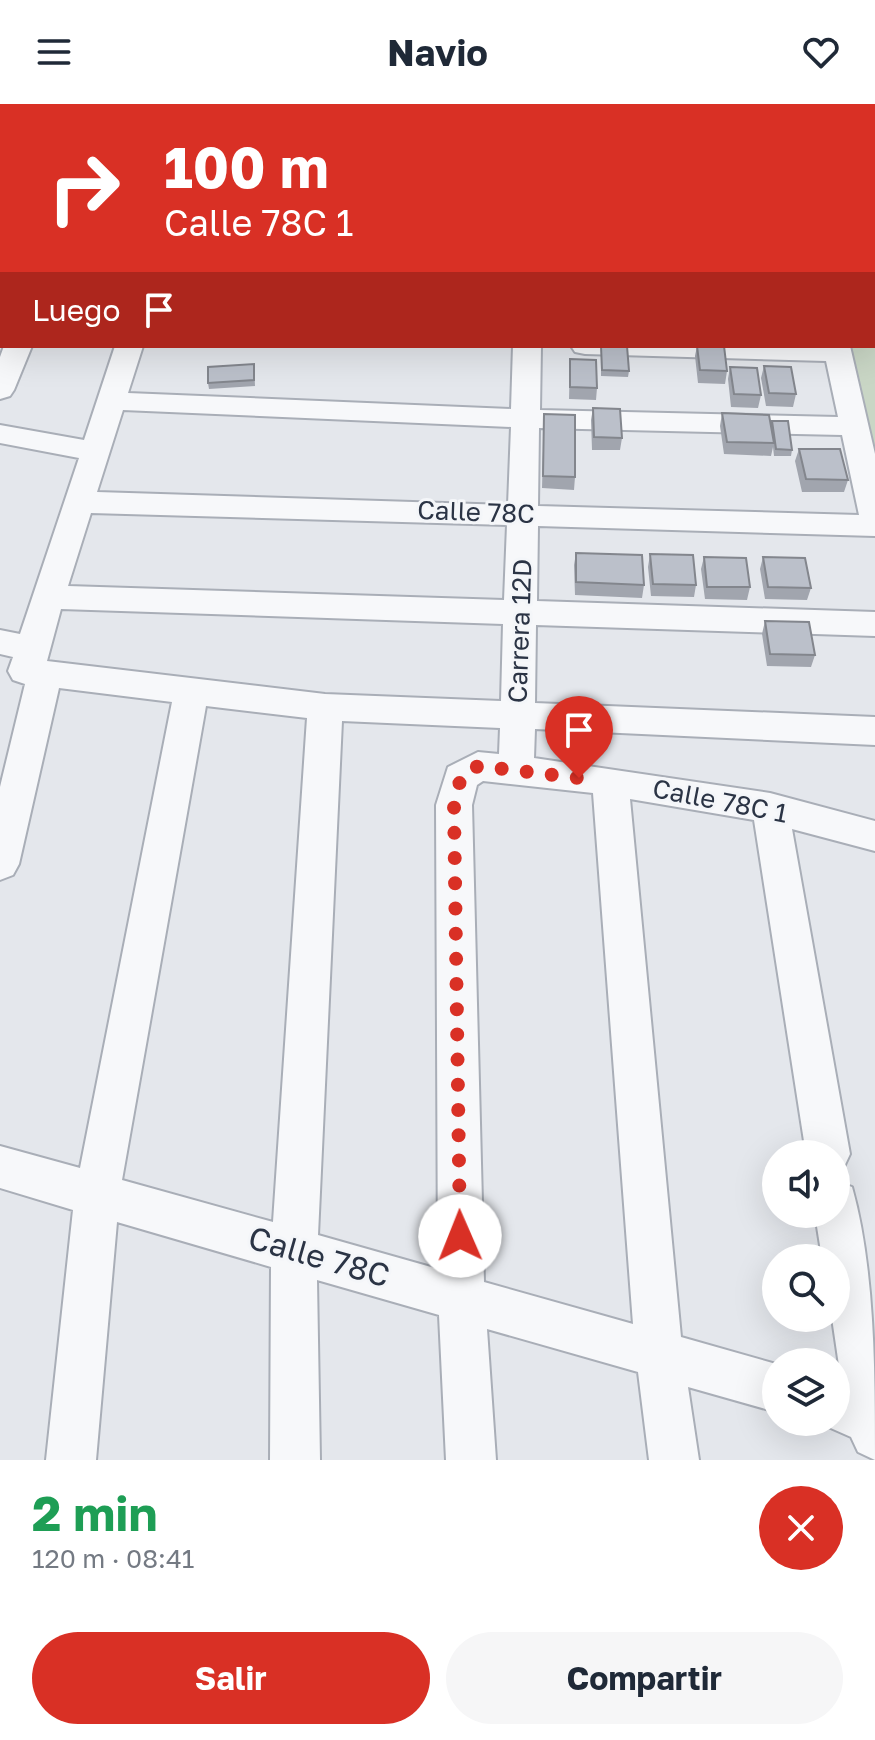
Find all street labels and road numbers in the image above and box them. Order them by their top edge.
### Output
street label: Calle 78C [417,494,535,529]
street label: Carrera 12D [501,558,538,704]
street label: Calle 78C 1 [650,772,790,829]
street label: Calle 78C [244,1218,394,1294]

